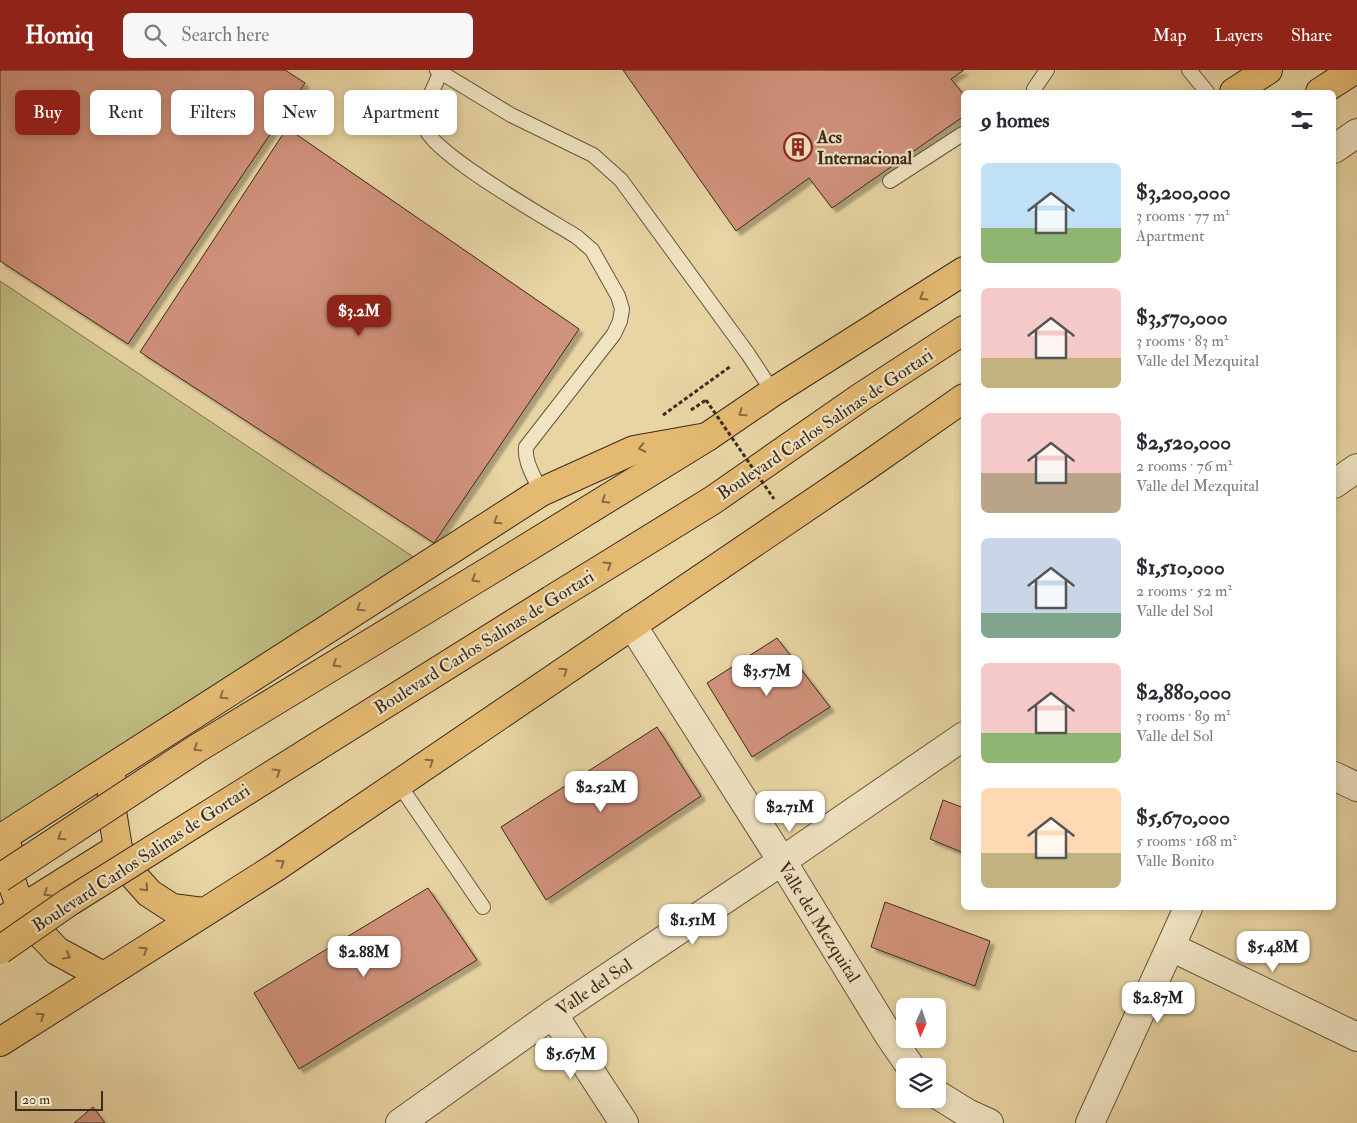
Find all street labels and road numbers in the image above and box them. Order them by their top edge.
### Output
street label: Boulevard Carlos Salinas de Gortari [713,343,938,505]
street label: Boulevard Carlos Salinas de Gortari [370,565,599,720]
street label: Boulevard Carlos Salinas de Gortari [28,779,255,938]
street label: Valle del Mezquital [772,857,865,987]
street label: Valle del Sol [552,953,637,1021]

